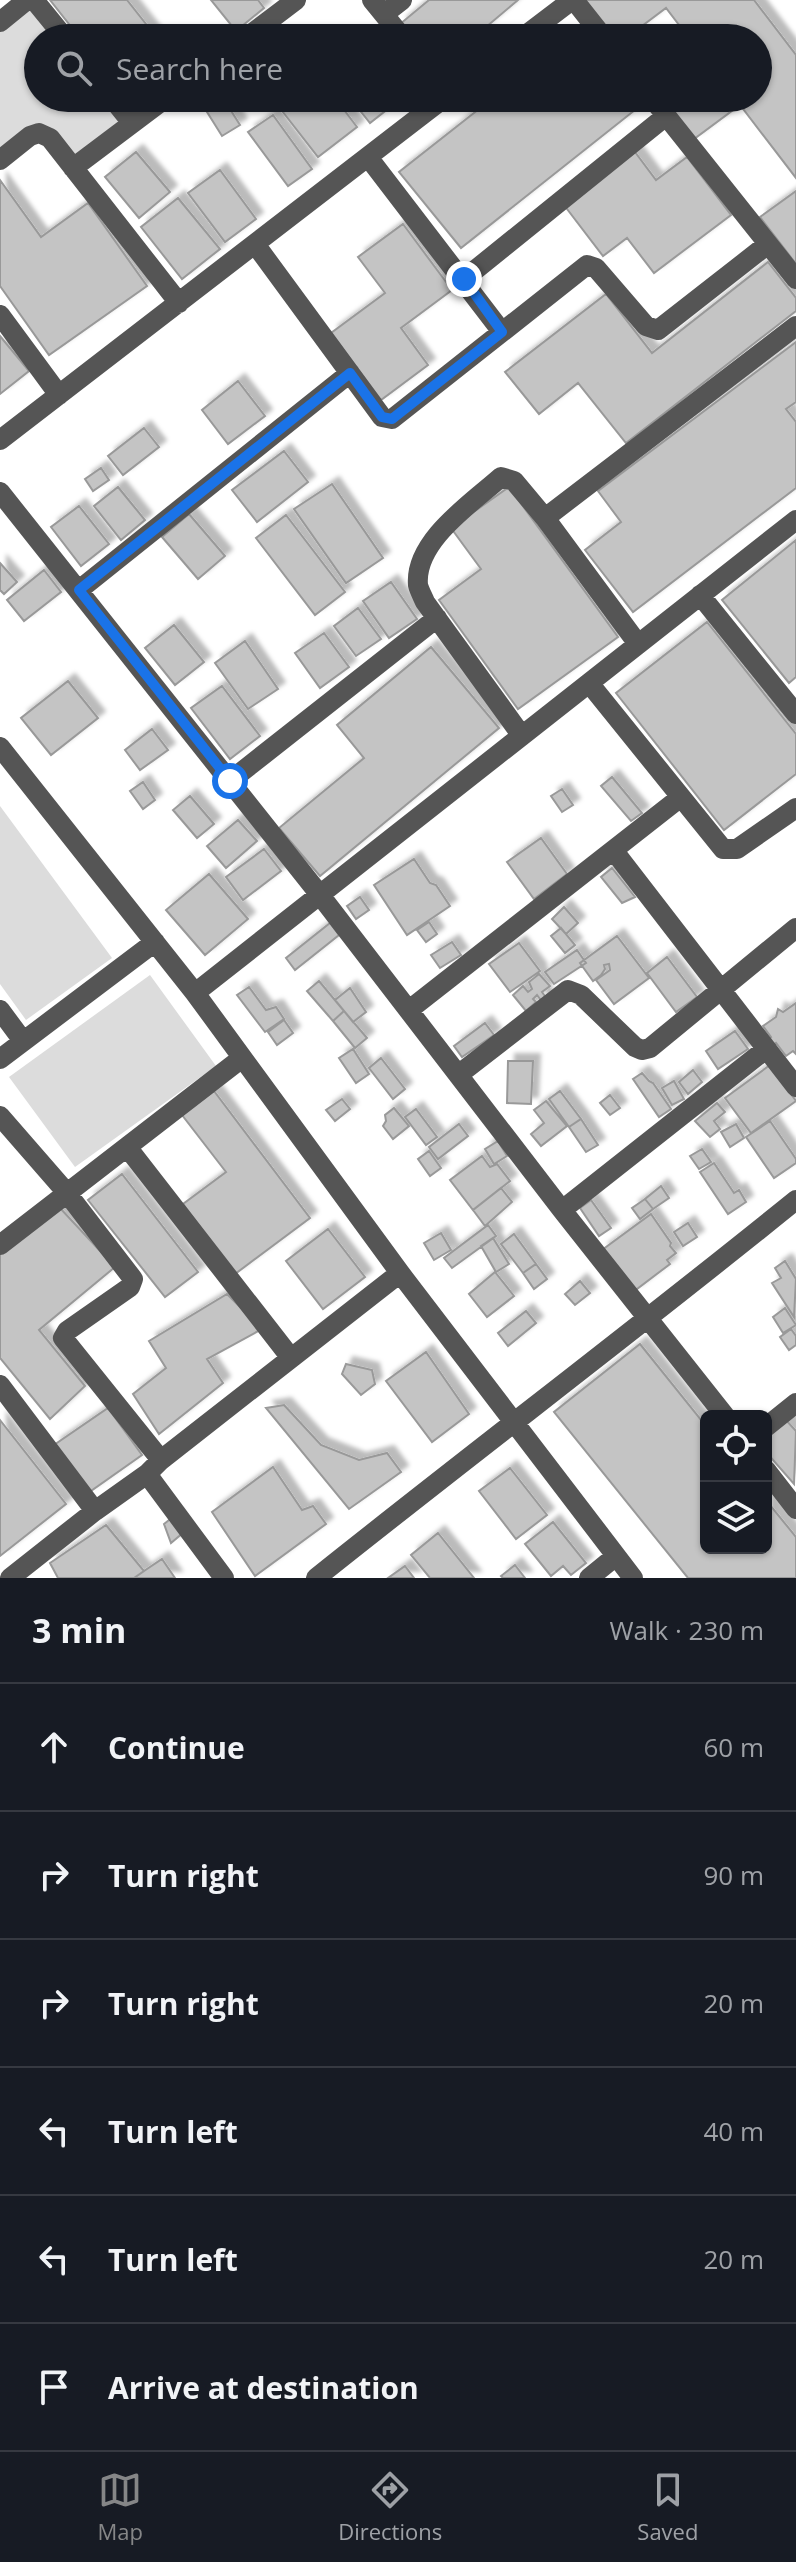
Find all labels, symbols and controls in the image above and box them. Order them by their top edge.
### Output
search box [24,24,772,112]
icon: search [52,46,96,90]
text: Search here [116,48,283,89]
route end [446,261,482,297]
route start [212,763,248,799]
map controls [700,1410,772,1554]
button: locate [700,1410,772,1482]
button: layers [700,1482,772,1554]
text: 3 min [32,1607,126,1653]
text: Walk · 230 m [610,1612,764,1648]
icon: ahead [32,1725,76,1769]
text: Continue [108,1727,245,1768]
text: 60 m [703,1729,764,1765]
icon: right [32,1853,76,1897]
text: Turn right [108,1855,259,1896]
text: 90 m [703,1857,764,1893]
icon: right [32,1981,76,2025]
text: Turn right [108,1983,259,2024]
text: 20 m [703,1985,764,2021]
icon: left [32,2109,76,2153]
text: Turn left [108,2111,238,2152]
text: 40 m [703,2113,764,2149]
icon: left [32,2237,76,2281]
text: Turn left [108,2239,238,2280]
text: 20 m [703,2241,764,2277]
icon: arrive [32,2365,76,2409]
text: Arrive at destination [108,2367,419,2408]
tab: Map [98,2468,143,2546]
tab: Directions [338,2468,442,2546]
tab: Saved [637,2468,698,2546]

